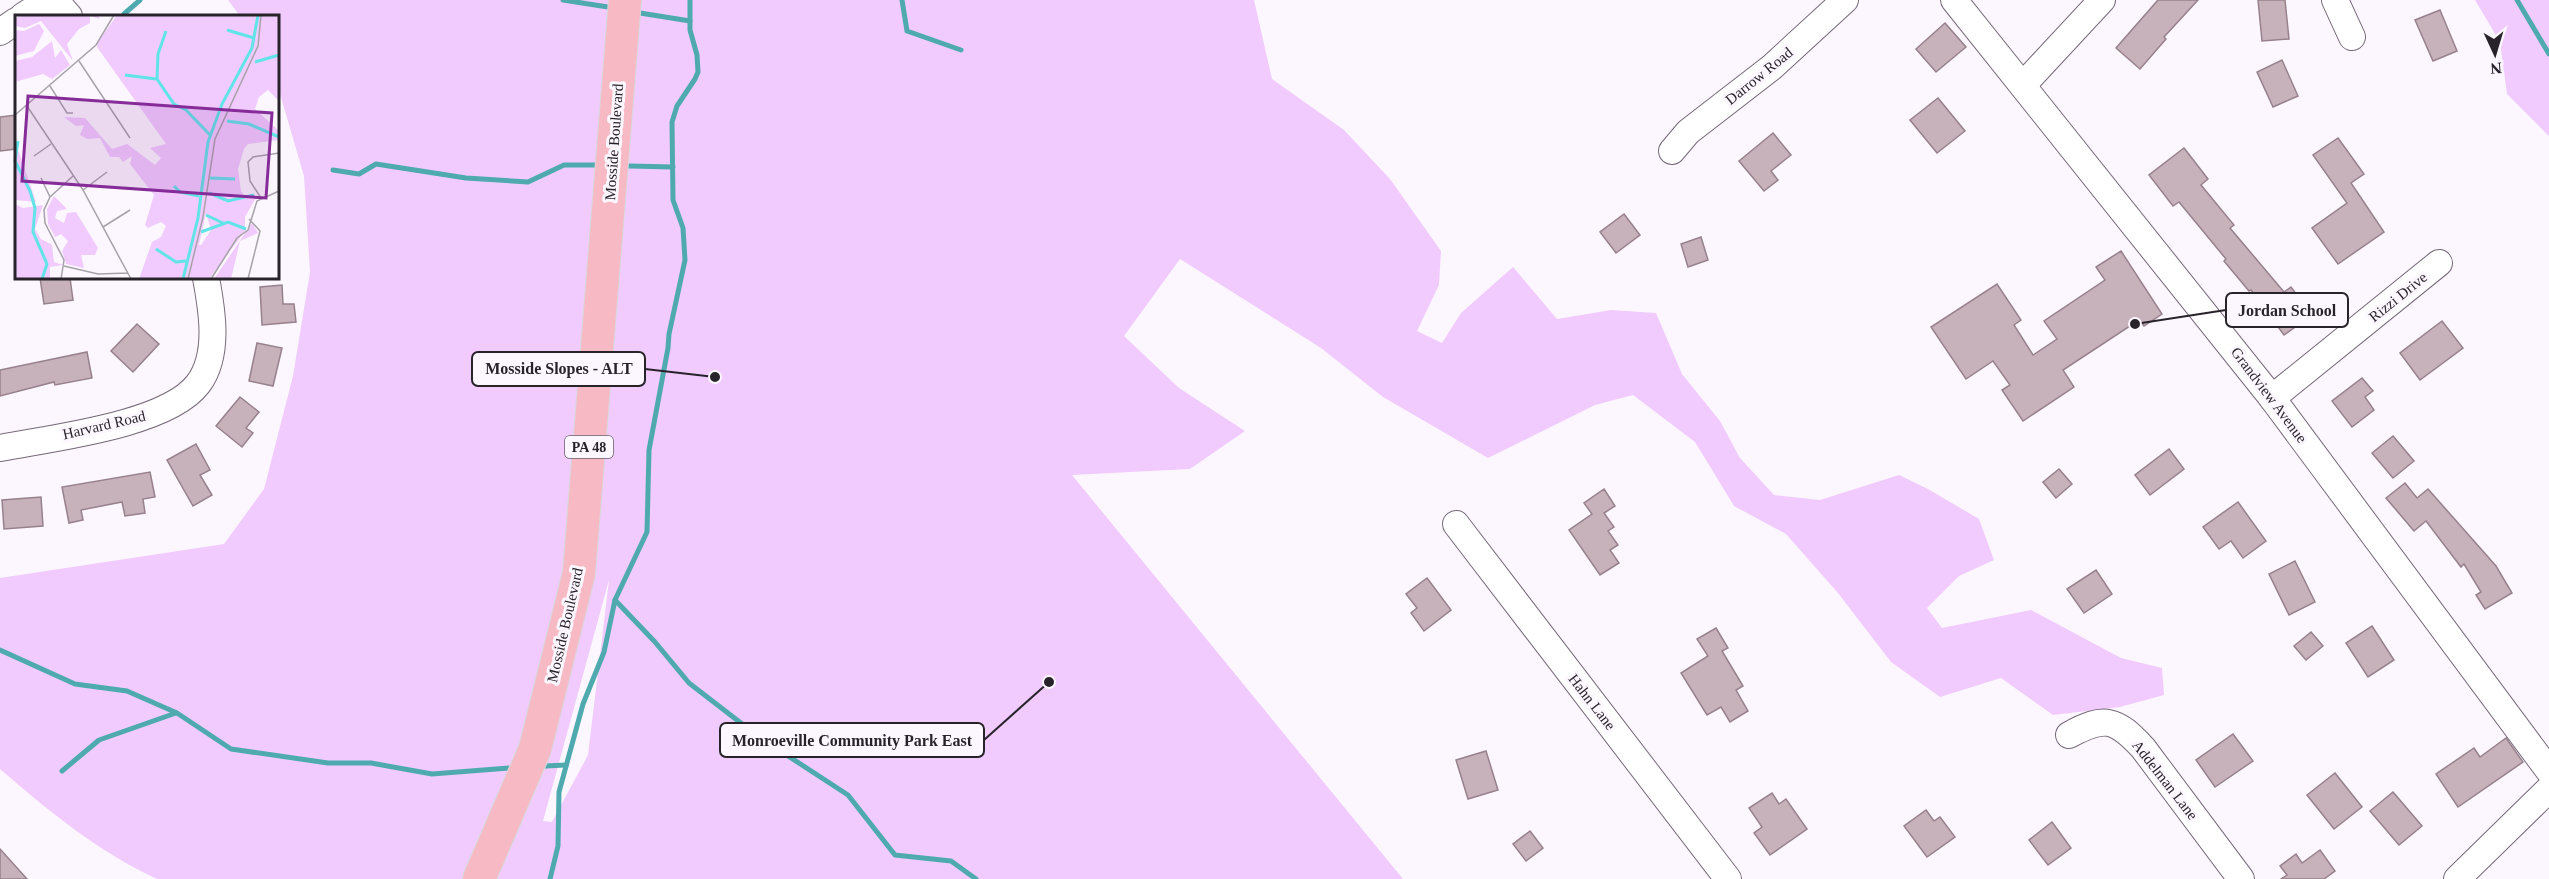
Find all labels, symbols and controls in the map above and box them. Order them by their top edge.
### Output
inset map [15,15,279,279]
north arrow [2465,24,2525,84]
street label: Darrow Road [1722,44,1796,108]
text: N [2489,60,2502,77]
street label: Mosside Boulevard [602,83,626,201]
street label: Rizzi Drive [2366,269,2430,325]
callout: Jordan School [2226,293,2348,327]
text: Jordan School [2238,302,2337,319]
street label: Grandview Avenue [2228,344,2310,446]
callout: Mosside Slopes - ALT [472,352,645,386]
text: Mosside Slopes - ALT [485,360,633,378]
street label: Harvard Road [61,408,147,442]
road number: PA 48 [565,436,613,458]
street label: Mosside Boulevard [544,566,586,684]
street label: Hahn Lane [1565,671,1619,733]
callout: Monroeville Community Park East [720,723,984,757]
text: Monroeville Community Park East [732,732,973,750]
street label: Addelman Lane [2129,737,2201,823]

